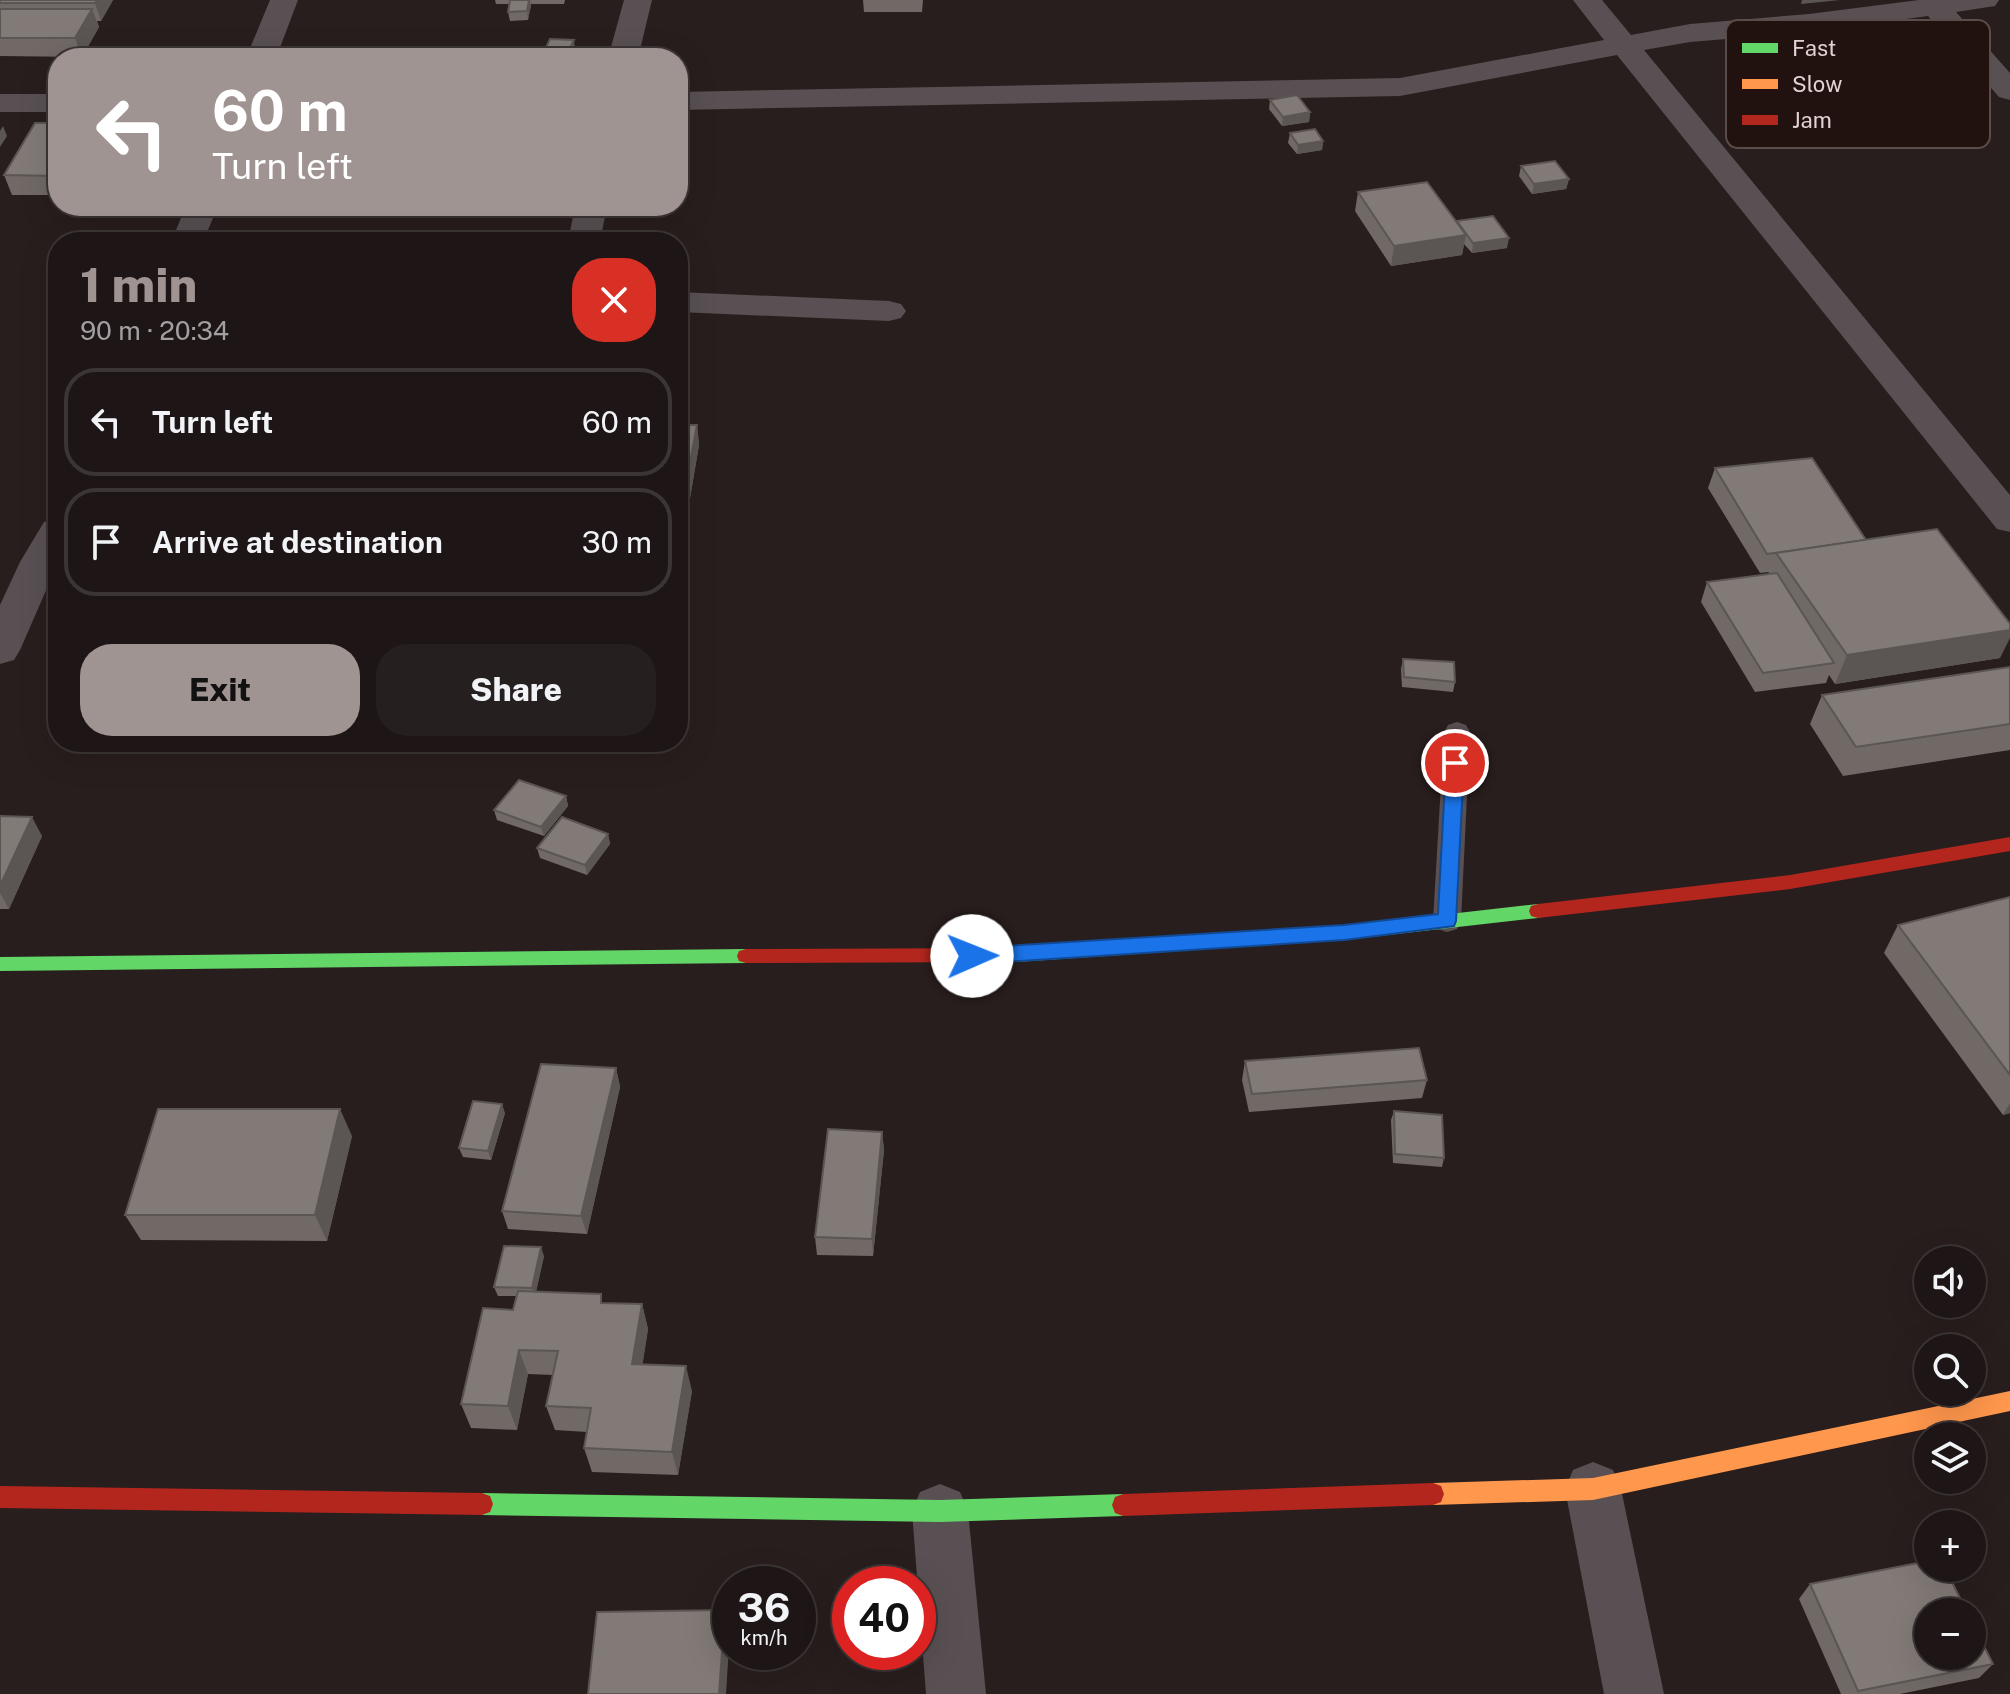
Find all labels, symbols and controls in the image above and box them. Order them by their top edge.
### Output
legend [1726,20,1990,148]
text: Fast [1792,35,1836,61]
text: Slow [1792,71,1842,97]
text: 60 m [212,78,348,144]
icon: left [80,80,184,184]
text: Jam [1792,107,1832,133]
text: Turn left [212,145,353,187]
text: 1 min [80,256,197,313]
button: close [572,258,656,342]
text: 90 m · 20:34 [80,315,229,346]
icon: left [84,400,128,444]
text: Turn left [152,404,273,440]
text: 60 m [582,404,652,440]
icon: arrive [84,520,128,564]
text: Arrive at destination [152,524,443,560]
text: 30 m [582,524,652,560]
button: Exit [80,644,360,736]
button: Share [376,644,656,736]
pin [1421,729,1489,797]
icon: arrive [1433,741,1477,785]
position arrow [930,914,1014,998]
map controls [1914,1246,1986,1670]
button: sound [1914,1246,1986,1318]
button: search [1914,1334,1986,1406]
button: layers [1914,1422,1986,1494]
button: + [1914,1510,1986,1582]
speed limit sign: 40 [832,1566,936,1670]
text: 36 [738,1584,790,1631]
button: − [1914,1598,1986,1670]
text: km/h [740,1626,788,1650]

